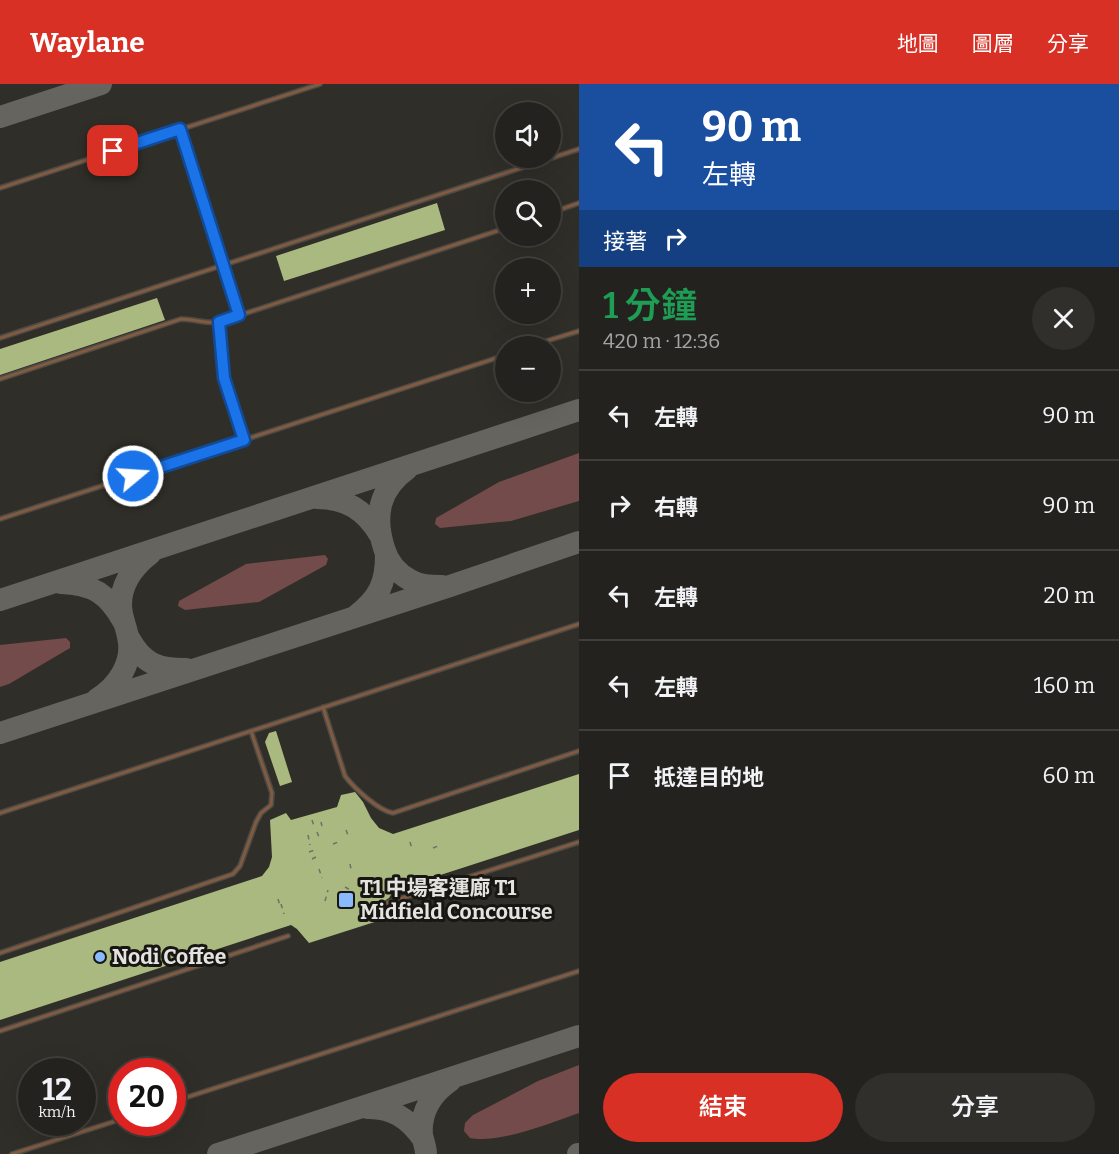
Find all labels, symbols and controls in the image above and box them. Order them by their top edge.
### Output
text: Waylane [30,26,145,59]
text: 地圖 [897,31,939,57]
text: 圖層 [972,31,1014,57]
text: 分享 [1047,31,1089,57]
map controls [495,102,561,402]
button: sound [495,102,561,168]
text: 90 m [702,102,801,152]
icon: left [603,108,681,186]
pin [87,125,138,176]
icon: arrive [96,134,129,167]
text: 左轉 [702,159,756,191]
button: search [495,180,561,246]
icon: right [659,222,692,255]
text: 接著 [603,228,647,255]
button: + [495,258,561,324]
text: 1 分鐘 [603,284,697,328]
button: close [1032,287,1095,350]
text: 420 m · 12:36 [603,329,720,353]
button: − [495,336,561,402]
icon: left [603,399,636,432]
text: 90 m [1043,402,1095,429]
text: 左轉 [654,404,698,431]
position arrow [101,444,165,508]
icon: right [603,489,636,522]
text: 90 m [1043,492,1095,519]
text: 右轉 [654,494,698,521]
icon: left [603,579,636,612]
text: 20 m [1044,582,1095,609]
text: 左轉 [654,584,698,611]
icon: left [603,669,636,702]
text: 160 m [1034,672,1095,699]
text: 左轉 [654,674,698,701]
icon: arrive [603,759,636,792]
text: 60 m [1043,762,1095,789]
text: 抵達目的地 [654,764,764,791]
place label: T1 中場客運廊 T1 Midfield Concourse [360,875,553,925]
marker: T1 中場客運廊 T1 Midfield Concourse [337,891,355,909]
place label: Nodi Coffee [112,944,226,970]
marker: Nodi Coffee [93,950,107,964]
speed limit sign: 20 [108,1058,186,1136]
text: 12 [42,1072,72,1108]
button: 結束 [603,1073,843,1142]
button: 分享 [855,1073,1095,1142]
text: km/h [38,1103,76,1121]

